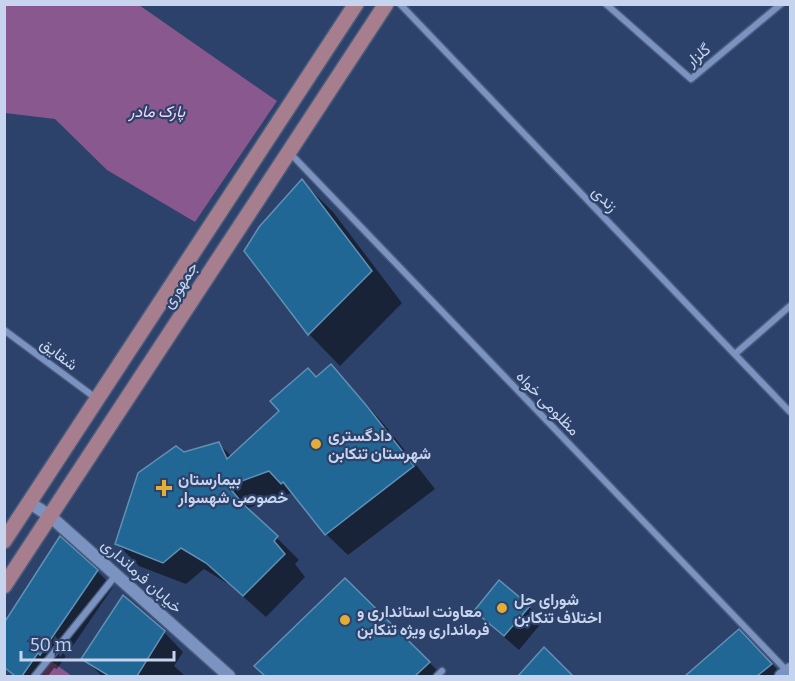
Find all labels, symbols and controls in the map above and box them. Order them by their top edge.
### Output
street label: گلزار [681,39,715,72]
park label: پارک مادر [128,102,186,123]
street label: زندی [587,182,622,217]
street label: جمهوری [158,258,203,312]
street label: شقایق [36,334,82,375]
street label: مظلومی خواه [512,367,584,440]
place label: دادگستری شهرستان تنکابن [328,426,431,464]
marker: دادگستری شهرستان تنکابن [309,437,323,451]
place label: بیمارستان خصوصی شهسوار [177,470,288,508]
marker: بیمارستان خصوصی شهسوار [155,479,173,497]
street label: خیابان فرمانداری [97,535,187,618]
place label: شورای حل اختلاف تنکابن [514,590,602,627]
marker: شورای حل اختلاف تنکابن [495,601,509,615]
place label: معاونت استانداری و فرمانداری ویژه تنکابن [357,602,489,640]
marker: معاونت استانداری و فرمانداری ویژه تنکابن [338,613,352,627]
scale bar [21,624,174,662]
text: 50 m [30,634,72,656]

